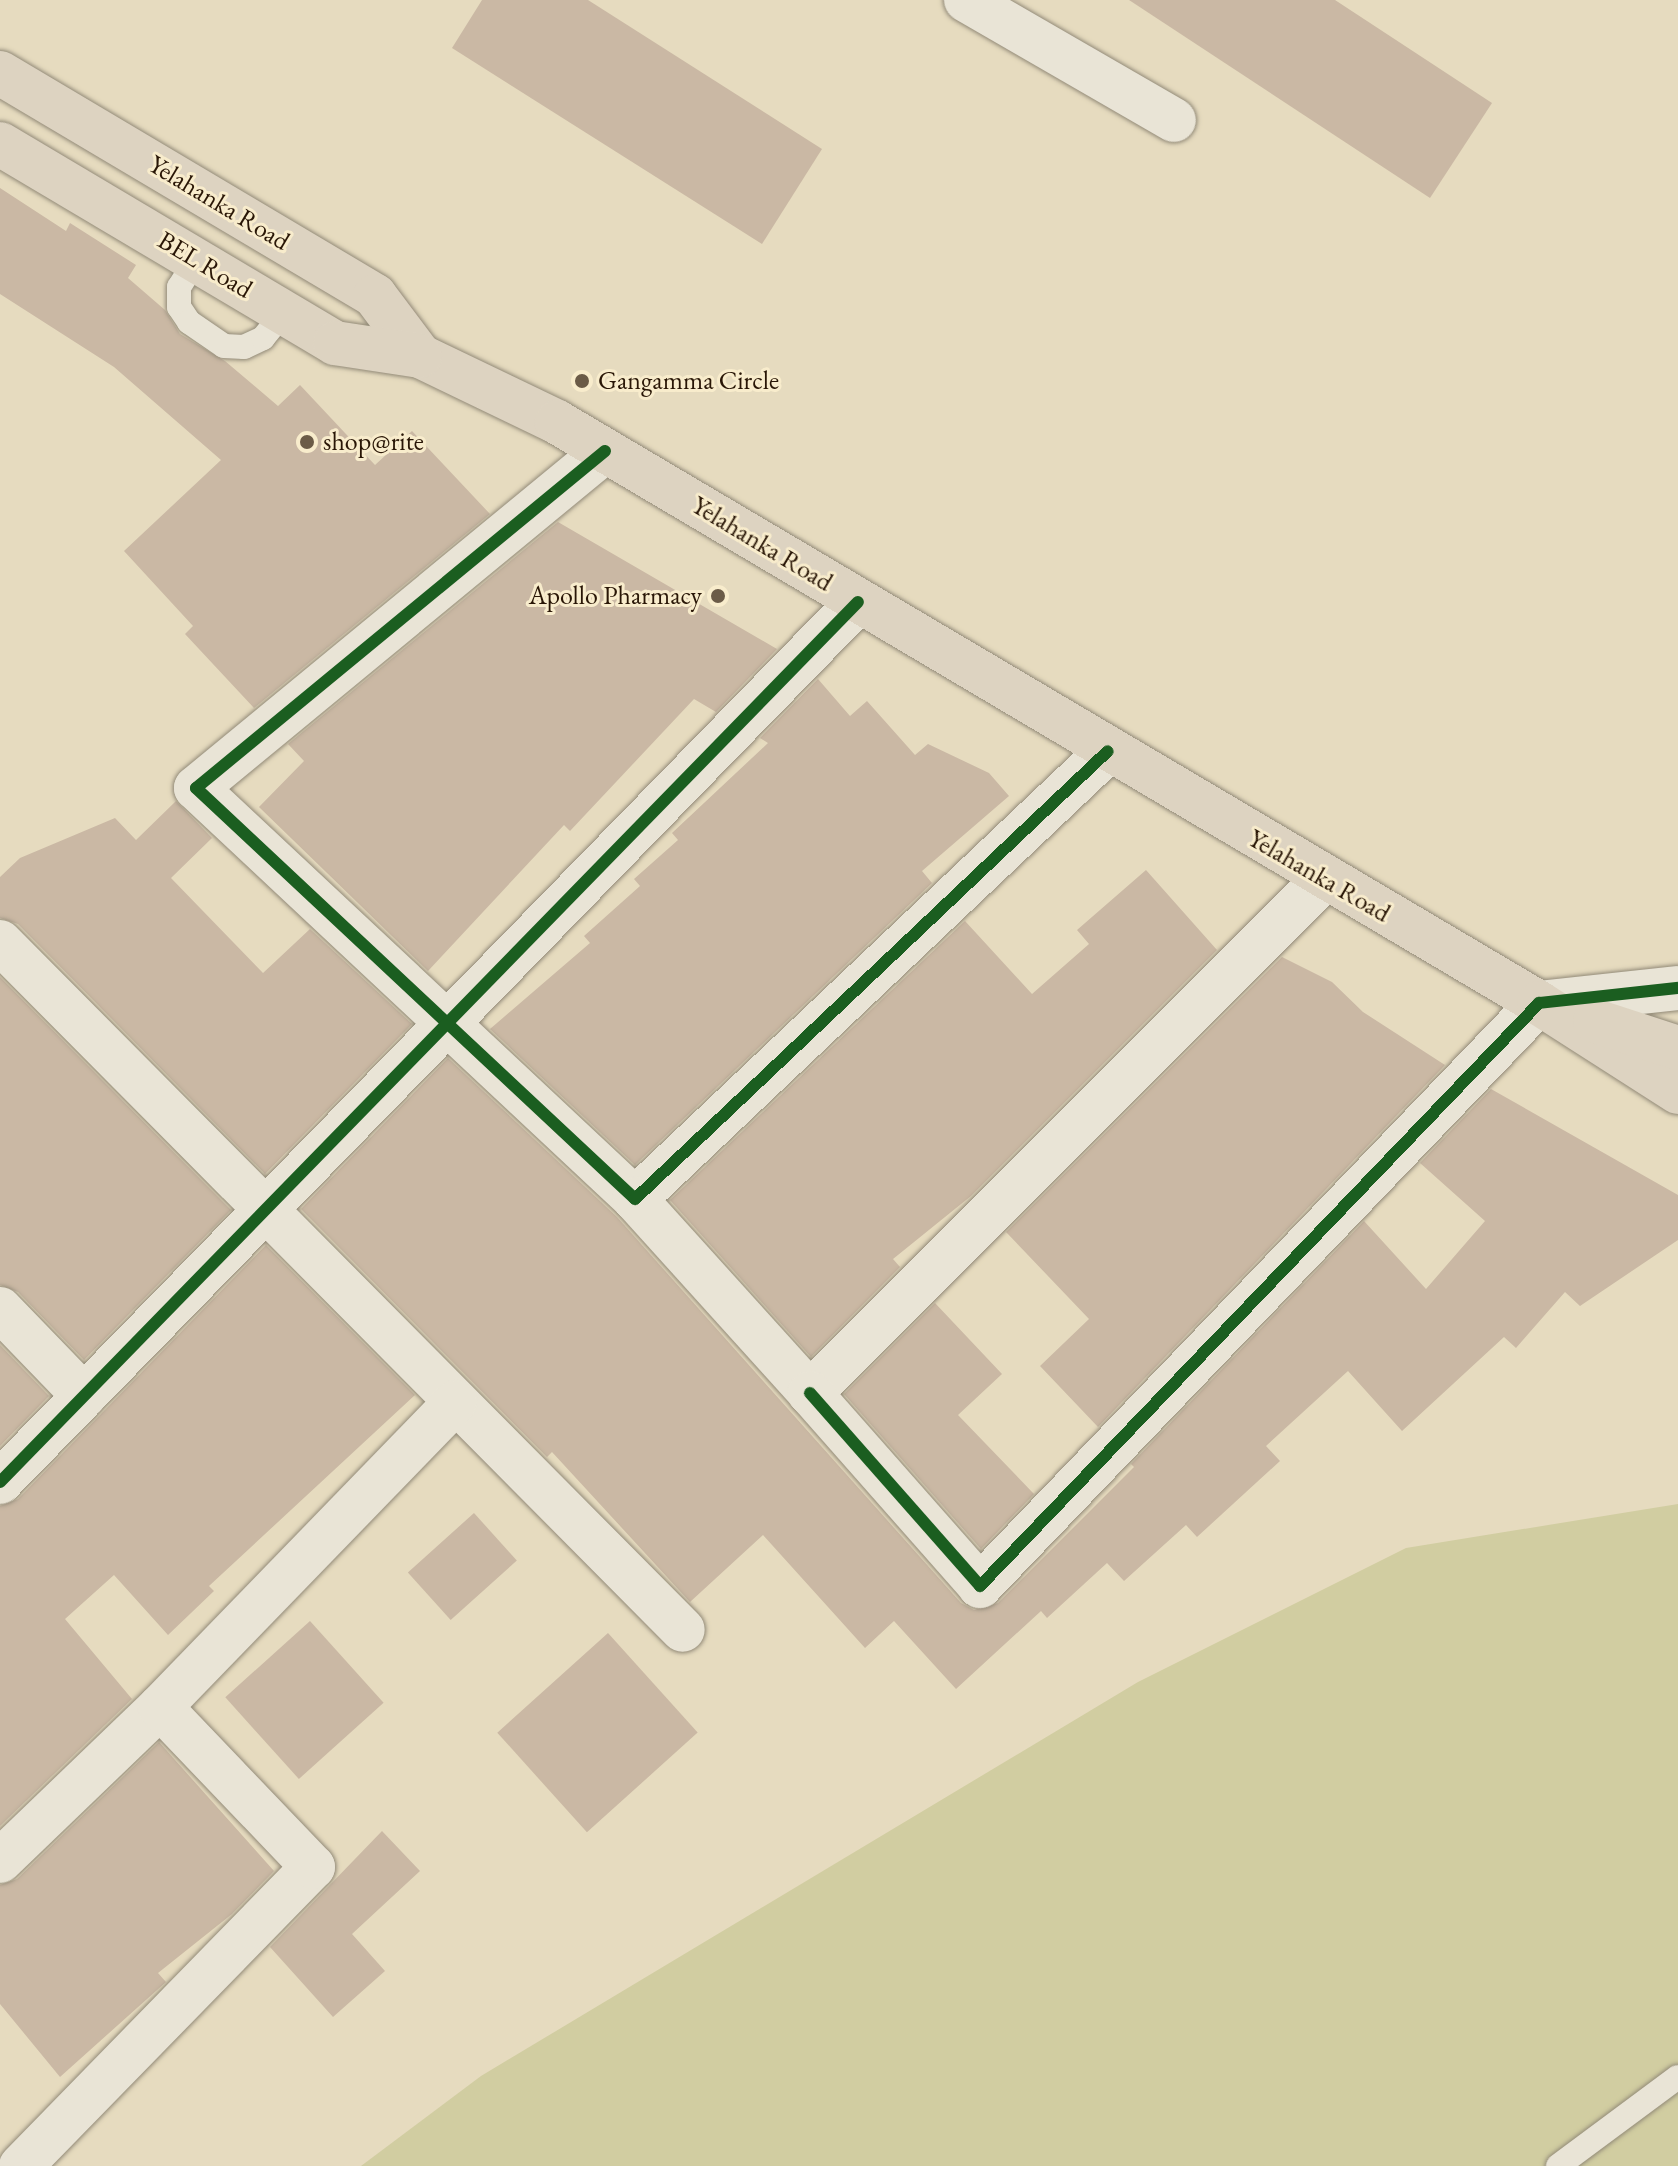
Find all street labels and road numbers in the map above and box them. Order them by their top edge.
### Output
street label: Yelahanka Road [143,149,295,257]
street label: BEL Road [152,225,258,305]
street label: Yelahanka Road [686,490,838,598]
street label: Yelahanka Road [1242,823,1396,929]

